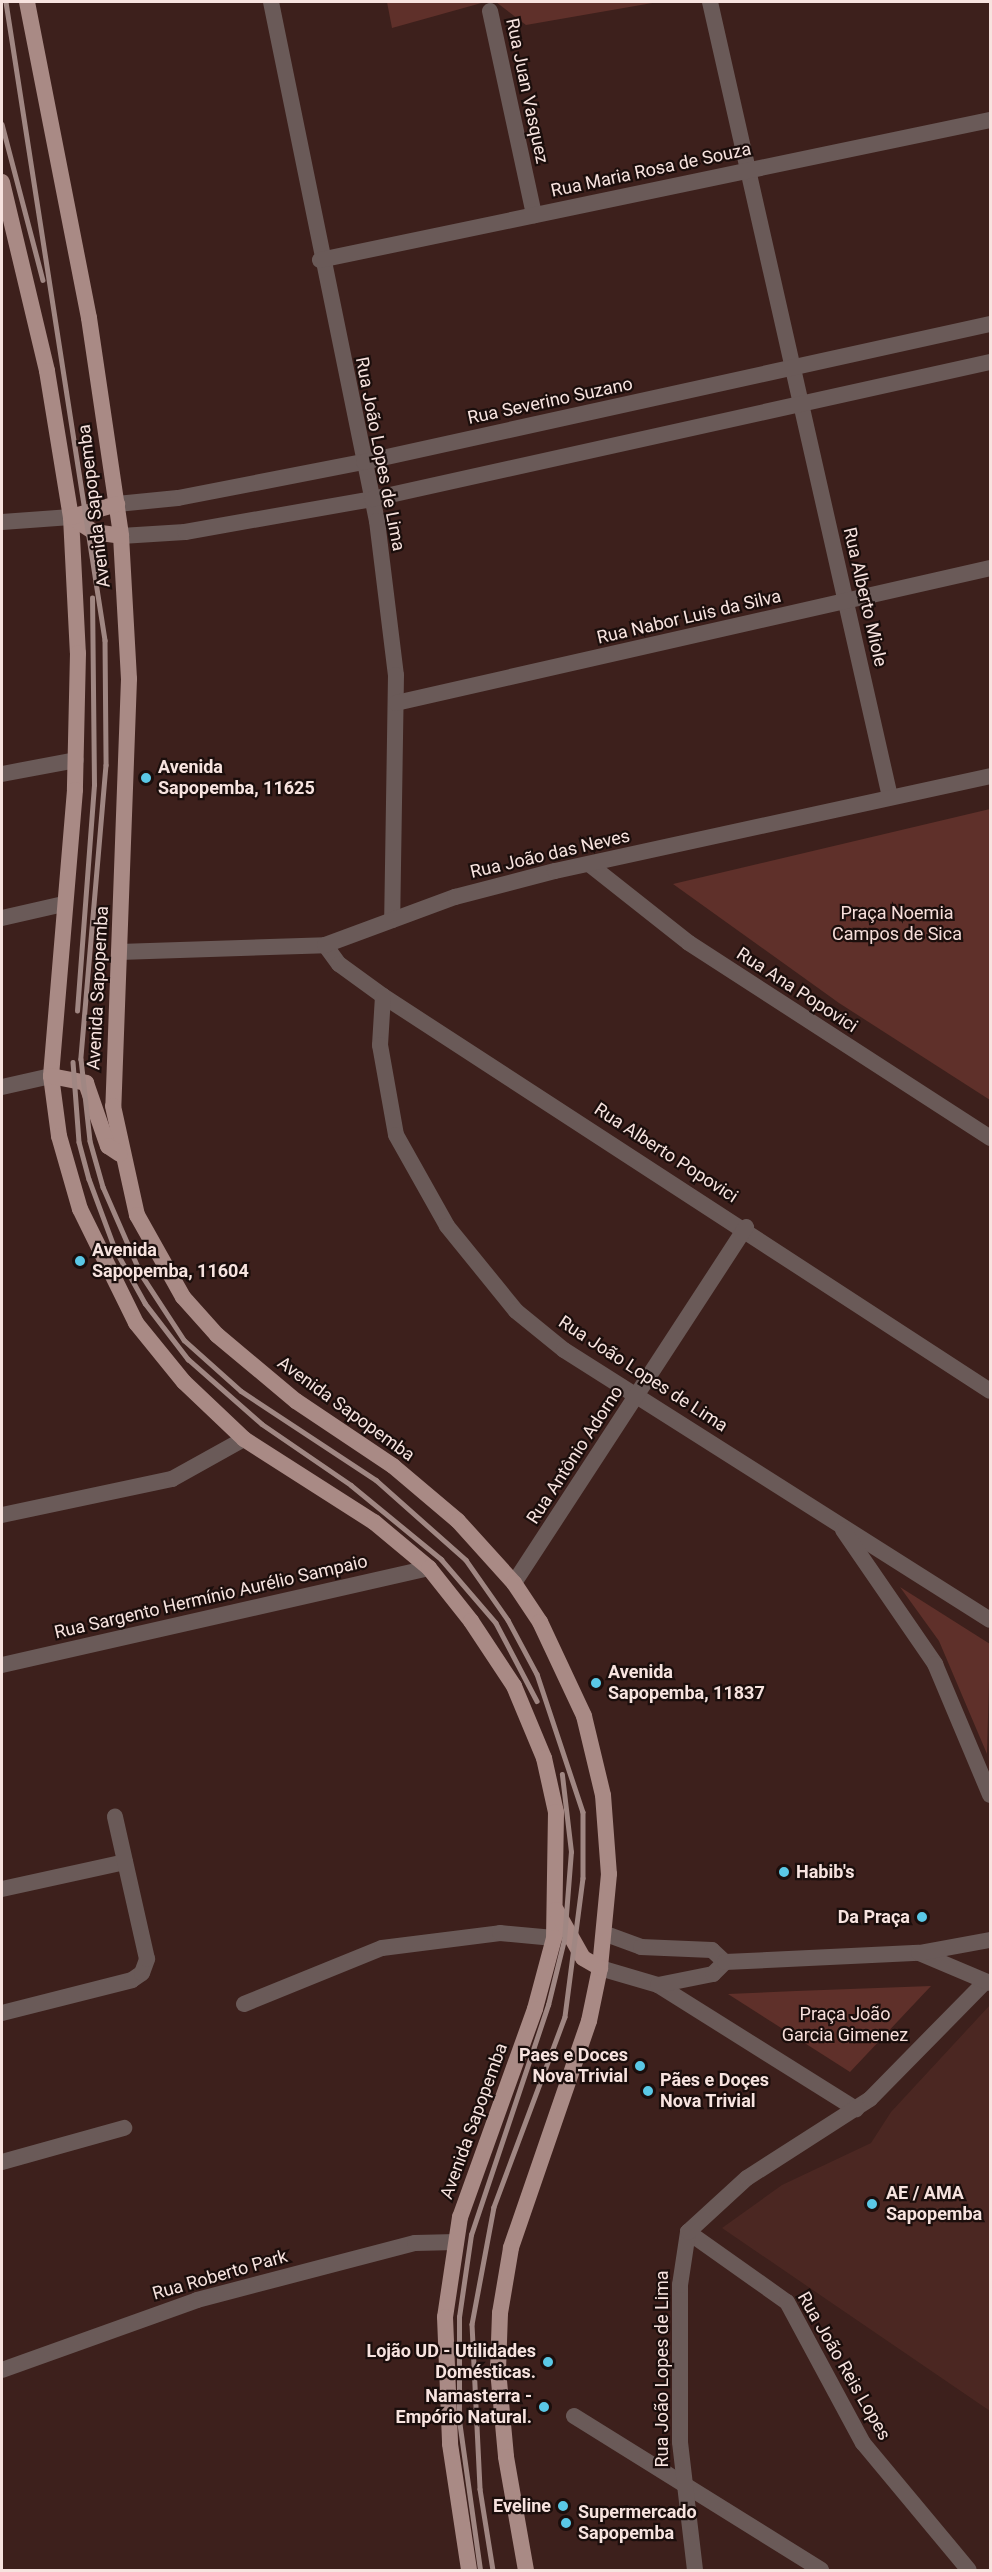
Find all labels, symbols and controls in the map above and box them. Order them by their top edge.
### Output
street label: Rua Juan Vasquez [501,16,553,166]
street label: Rua Maria Rosa de Souza [549,138,753,202]
street label: Rua João Lopes de Lima [351,355,409,553]
street label: Rua Severino Suzano [465,373,635,429]
street label: Avenida Sapopemba [73,423,115,589]
street label: Rua Alberto Miole [838,525,892,669]
street label: Rua Nabor Luis da Silva [595,585,783,649]
place label: Avenida Sapopemba, 11625 [158,757,315,800]
marker: Avenida Sapopemba, 11625 [139,771,153,785]
street label: Rua João das Neves [468,825,632,883]
park label: Praça Noemia Campos de Sica [832,903,962,946]
street label: Avenida Sapopemba [83,905,113,1071]
street label: Rua Ana Popovici [732,943,862,1037]
street label: Rua Alberto Popovici [590,1099,742,1207]
place label: Avenida Sapopemba, 11604 [92,1240,249,1282]
marker: Avenida Sapopemba, 11604 [73,1254,87,1268]
street label: Rua João Lopes de Lima [554,1311,732,1437]
street label: Avenida Sapopemba [273,1352,419,1466]
street label: Rua Antônio Adorno [522,1382,628,1528]
street label: Rua Sargento Hermínio Aurélio Sampaio [52,1550,370,1644]
place label: Avenida Sapopemba, 11837 [608,1662,765,1704]
marker: Avenida Sapopemba, 11837 [589,1676,603,1690]
place label: Habib's [796,1861,854,1883]
marker: Habib's [777,1865,791,1879]
place label: Da Praça [838,1906,910,1928]
marker: Da Praça [915,1910,929,1924]
park label: Praça João Garcia Gimenez [782,2004,908,2046]
street label: Avenida Sapopemba [436,2040,512,2202]
place label: Paes e Doces Nova Trivial [519,2045,628,2088]
marker: Paes e Doces Nova Trivial [633,2059,647,2073]
place label: Pães e Doçes Nova Trivial [660,2070,769,2112]
marker: Pães e Doçes Nova Trivial [641,2084,655,2098]
place label: AE / AMA Sapopemba [886,2183,982,2226]
marker: AE / AMA Sapopemba [863,2195,881,2213]
street label: Rua Roberto Park [150,2245,290,2305]
street label: Rua João Lopes de Lima [651,2270,673,2468]
street label: Rua João Reis Lopes [793,2288,895,2444]
place label: Lojão UD - Utilidades Domésticas. [366,2341,536,2384]
marker: Lojão UD - Utilidades Domésticas. [541,2355,555,2369]
place label: Namasterra - Empório Natural. [396,2386,532,2428]
marker: Namasterra - Empório Natural. [537,2400,551,2414]
place label: Eveline [493,2495,551,2517]
marker: Eveline [556,2499,570,2513]
place label: Supermercado Sapopemba [578,2502,697,2544]
marker: Supermercado Sapopemba [559,2516,573,2530]

